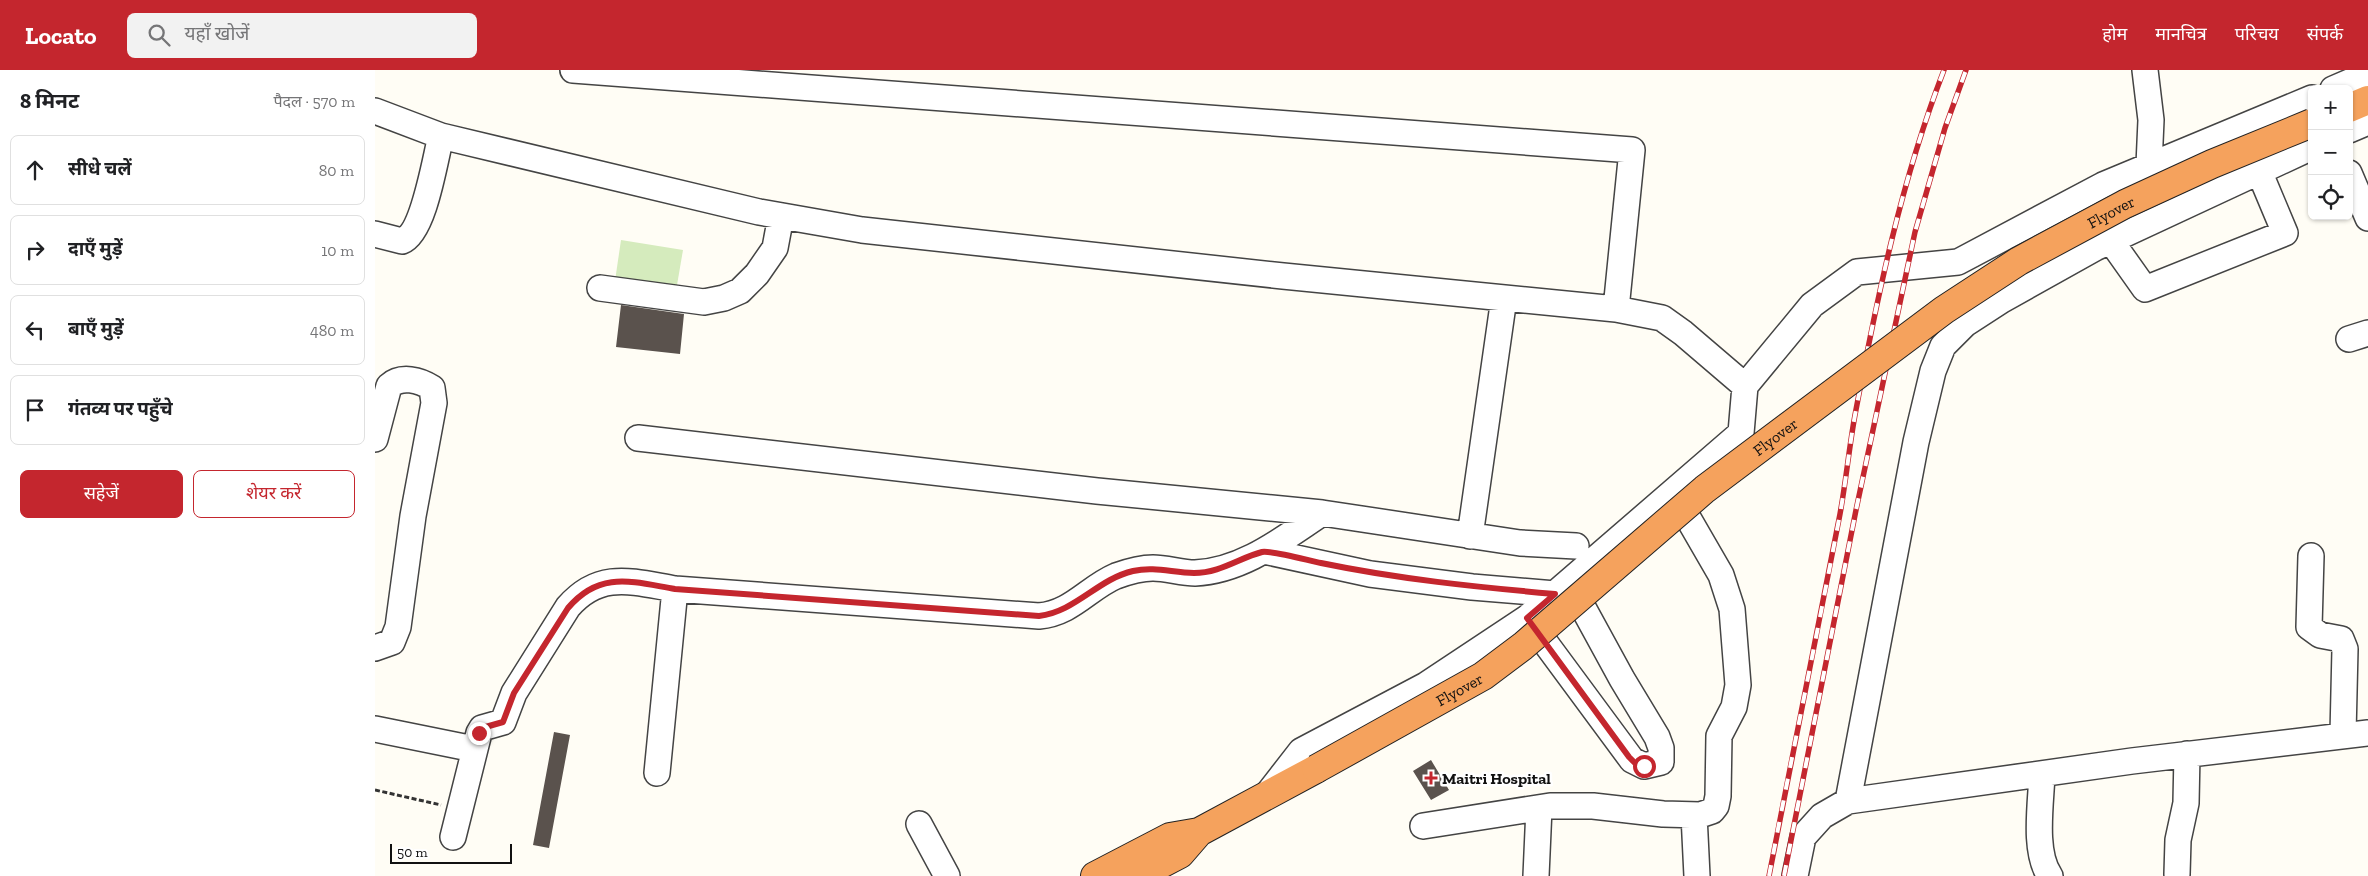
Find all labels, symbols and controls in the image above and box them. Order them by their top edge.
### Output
search box [127,13,477,58]
text: Locato [25,21,97,50]
icon: search [145,21,173,49]
text: यहाँ खोजें [185,22,249,45]
text: होम [2102,23,2127,45]
text: मानचित्र [2155,23,2207,45]
text: परिचय [2235,23,2279,45]
text: संपर्क [2307,23,2343,45]
map controls [2308,85,2353,220]
button: + [2308,85,2353,130]
text: 8 मिनट [20,88,79,113]
text: पैदल · 570 m [273,92,355,111]
button: − [2308,130,2353,175]
icon: ahead [21,156,49,184]
text: सीधे चलें [68,157,131,180]
text: 80 m [319,161,354,180]
button: locate [2308,175,2353,220]
street label: Flyover [2084,191,2138,232]
icon: right [21,236,49,264]
text: दाएँ मुड़ें [68,237,123,260]
text: 10 m [321,241,354,260]
icon: left [21,316,49,344]
text: बाएँ मुड़ें [68,317,124,340]
text: 480 m [310,321,354,340]
icon: arrive [21,396,49,424]
text: गंतव्य पर पहुँचे [68,397,173,420]
street label: Flyover [1749,413,1801,459]
button: सहेजें [20,470,183,518]
button: शेयर करें [193,470,355,518]
street label: Flyover [1432,668,1486,710]
route end [468,722,491,745]
route start [1633,755,1656,778]
place label: Maitri Hospital [1442,769,1551,788]
marker: Maitri Hospital [1424,771,1438,785]
scale bar [390,841,513,864]
text: 50 m [397,844,428,861]

